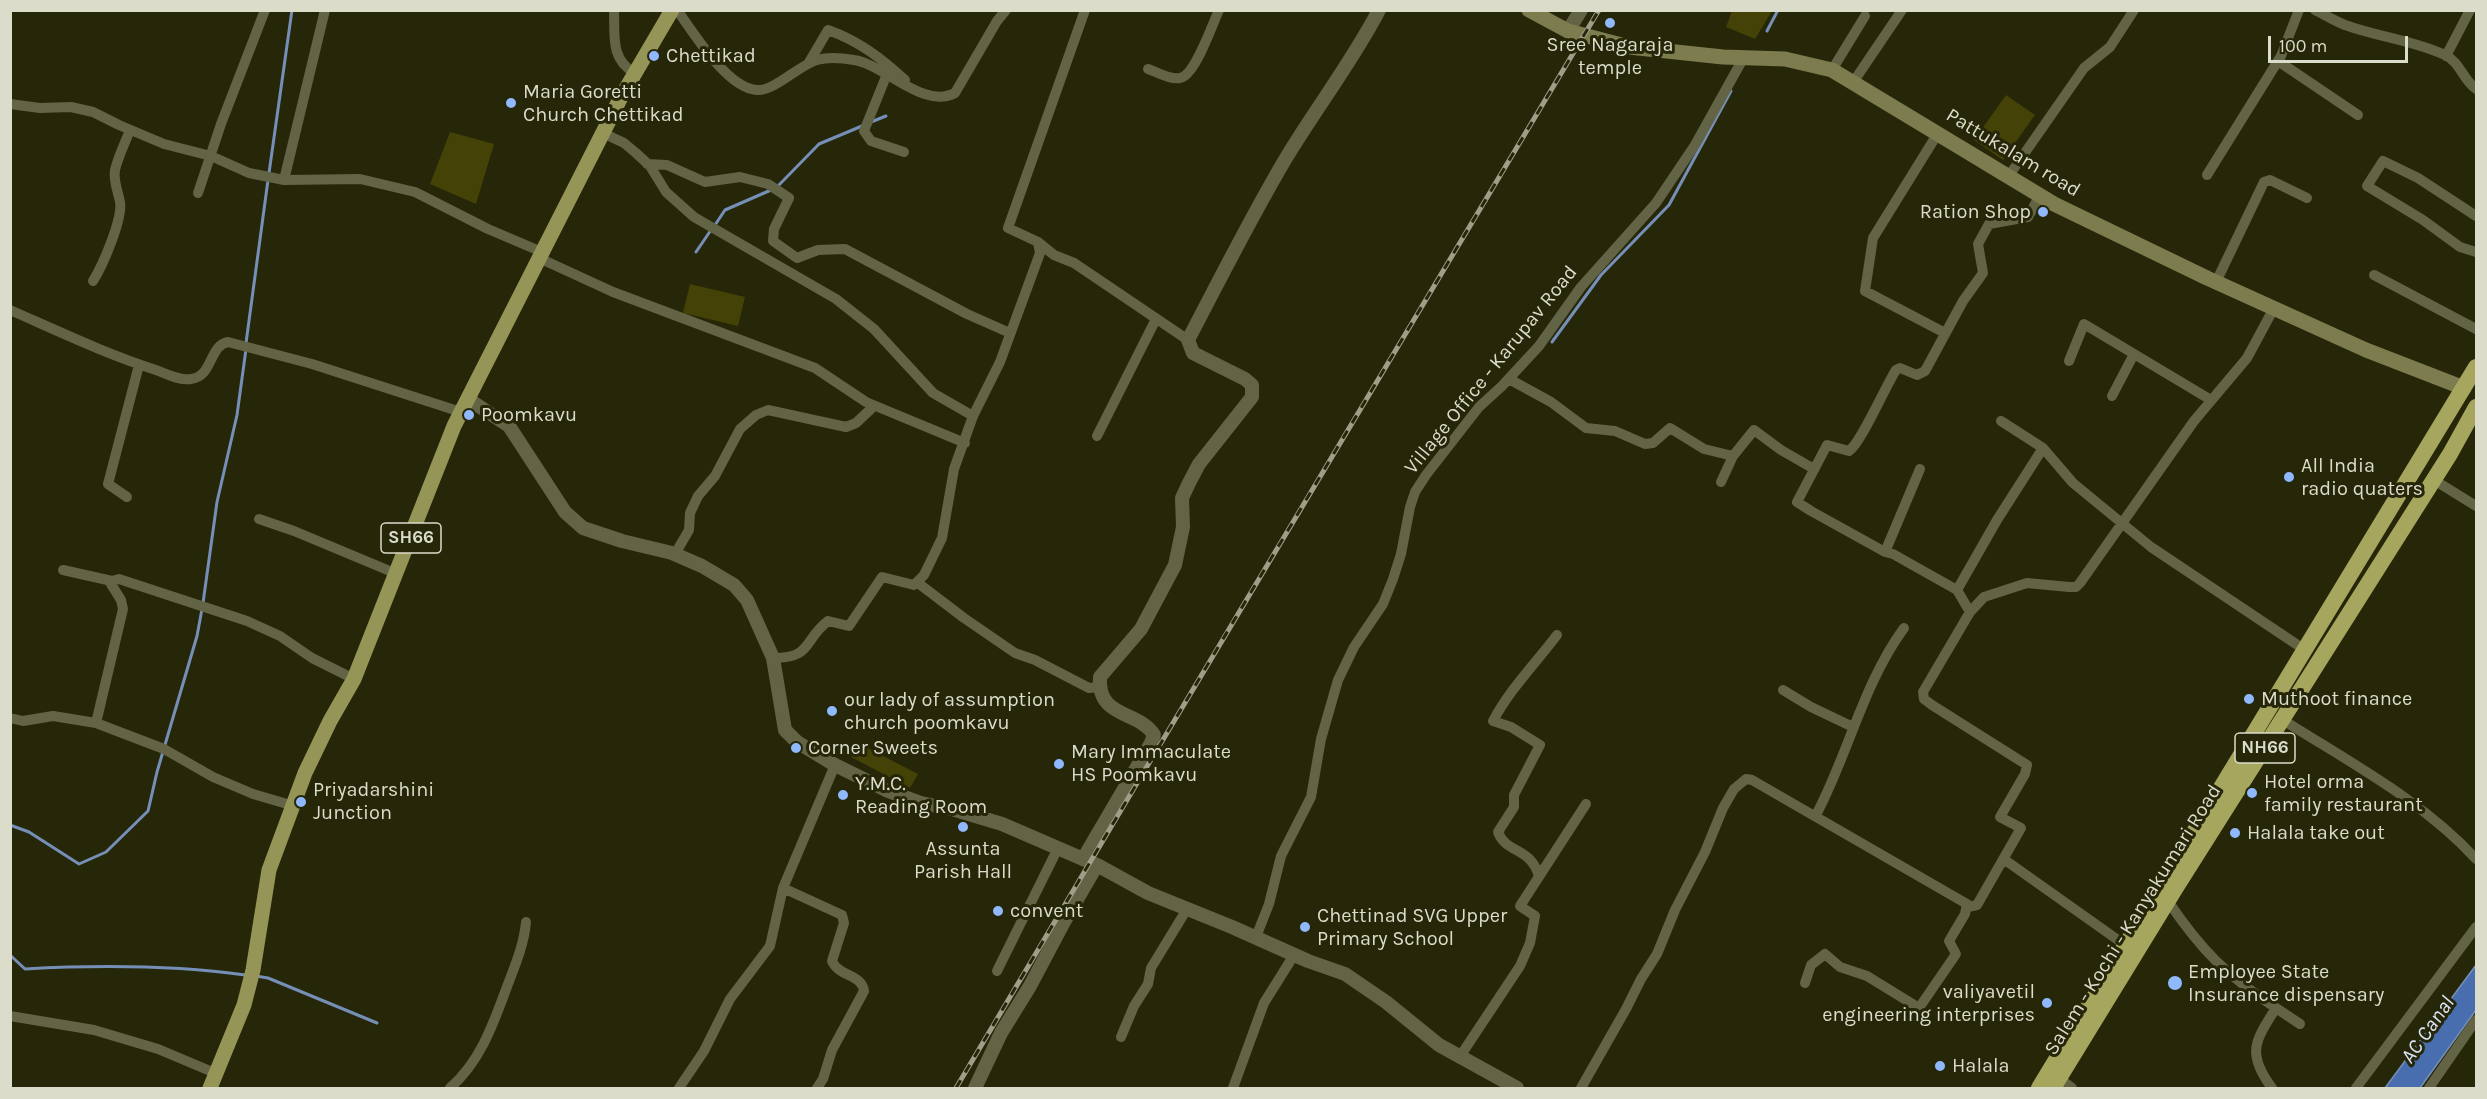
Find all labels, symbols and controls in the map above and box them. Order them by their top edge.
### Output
marker: Sree Nagaraja temple [1603,16,1617,30]
scale bar [2271,24,2410,62]
place label: Sree Nagaraja temple [1546,33,1674,80]
text: 100 m [2279,35,2327,57]
place label: Chettikad [666,44,756,68]
marker: Chettikad [647,49,661,63]
place label: Maria Goretti Church Chettikad [523,80,684,127]
marker: Maria Goretti Church Chettikad [504,96,518,110]
street label: Pattukalam road [1941,103,2085,203]
place label: Ration Shop [1920,200,2031,224]
marker: Ration Shop [2036,205,2050,219]
street label: Village Office - Karupav Road [1399,261,1583,479]
place label: Poomkavu [481,403,577,427]
marker: Poomkavu [462,408,476,422]
place label: All India radio quaters [2301,454,2423,501]
marker: All India radio quaters [2282,470,2296,484]
road number: SH66 [381,523,441,553]
place label: Muthoot finance [2261,687,2412,711]
place label: our lady of assumption church poomkavu [844,688,1055,735]
marker: Muthoot finance [2242,692,2256,706]
marker: our lady of assumption church poomkavu [825,704,839,718]
road number: NH66 [2235,733,2295,763]
place label: Corner Sweets [808,736,938,760]
place label: Mary Immaculate HS Poomkavu [1071,740,1231,787]
marker: Corner Sweets [789,741,803,755]
marker: Mary Immaculate HS Poomkavu [1052,757,1066,771]
place label: Hotel orma family restaurant [2264,770,2423,817]
place label: Y.M.C. Reading Room [855,772,987,819]
place label: Priyadarshini Junction [313,778,434,825]
street label: Salem - Kochi - Kanyakumari Road [2039,780,2227,1060]
marker: Hotel orma family restaurant [2245,786,2259,800]
marker: Y.M.C. Reading Room [836,788,850,802]
marker: Priyadarshini Junction [294,795,308,809]
marker: Assunta Parish Hall [956,820,970,834]
place label: Halala take out [2247,821,2385,845]
marker: Halala take out [2228,826,2242,840]
place label: Assunta Parish Hall [914,837,1012,884]
place label: convent [1010,899,1083,923]
marker: convent [991,904,1005,918]
place label: Chettinad SVG Upper Primary School [1317,904,1507,951]
marker: Chettinad SVG Upper Primary School [1298,920,1312,934]
place label: Employee State Insurance dispensary [2188,960,2384,1007]
marker: Employee State Insurance dispensary [2166,974,2184,992]
place label: valiyavetil engineering interprises [1822,980,2035,1027]
water label: AC Canal [2396,991,2460,1069]
marker: valiyavetil engineering interprises [2040,996,2054,1010]
place label: Halala [1952,1054,2010,1078]
marker: Halala [1933,1059,1947,1073]

